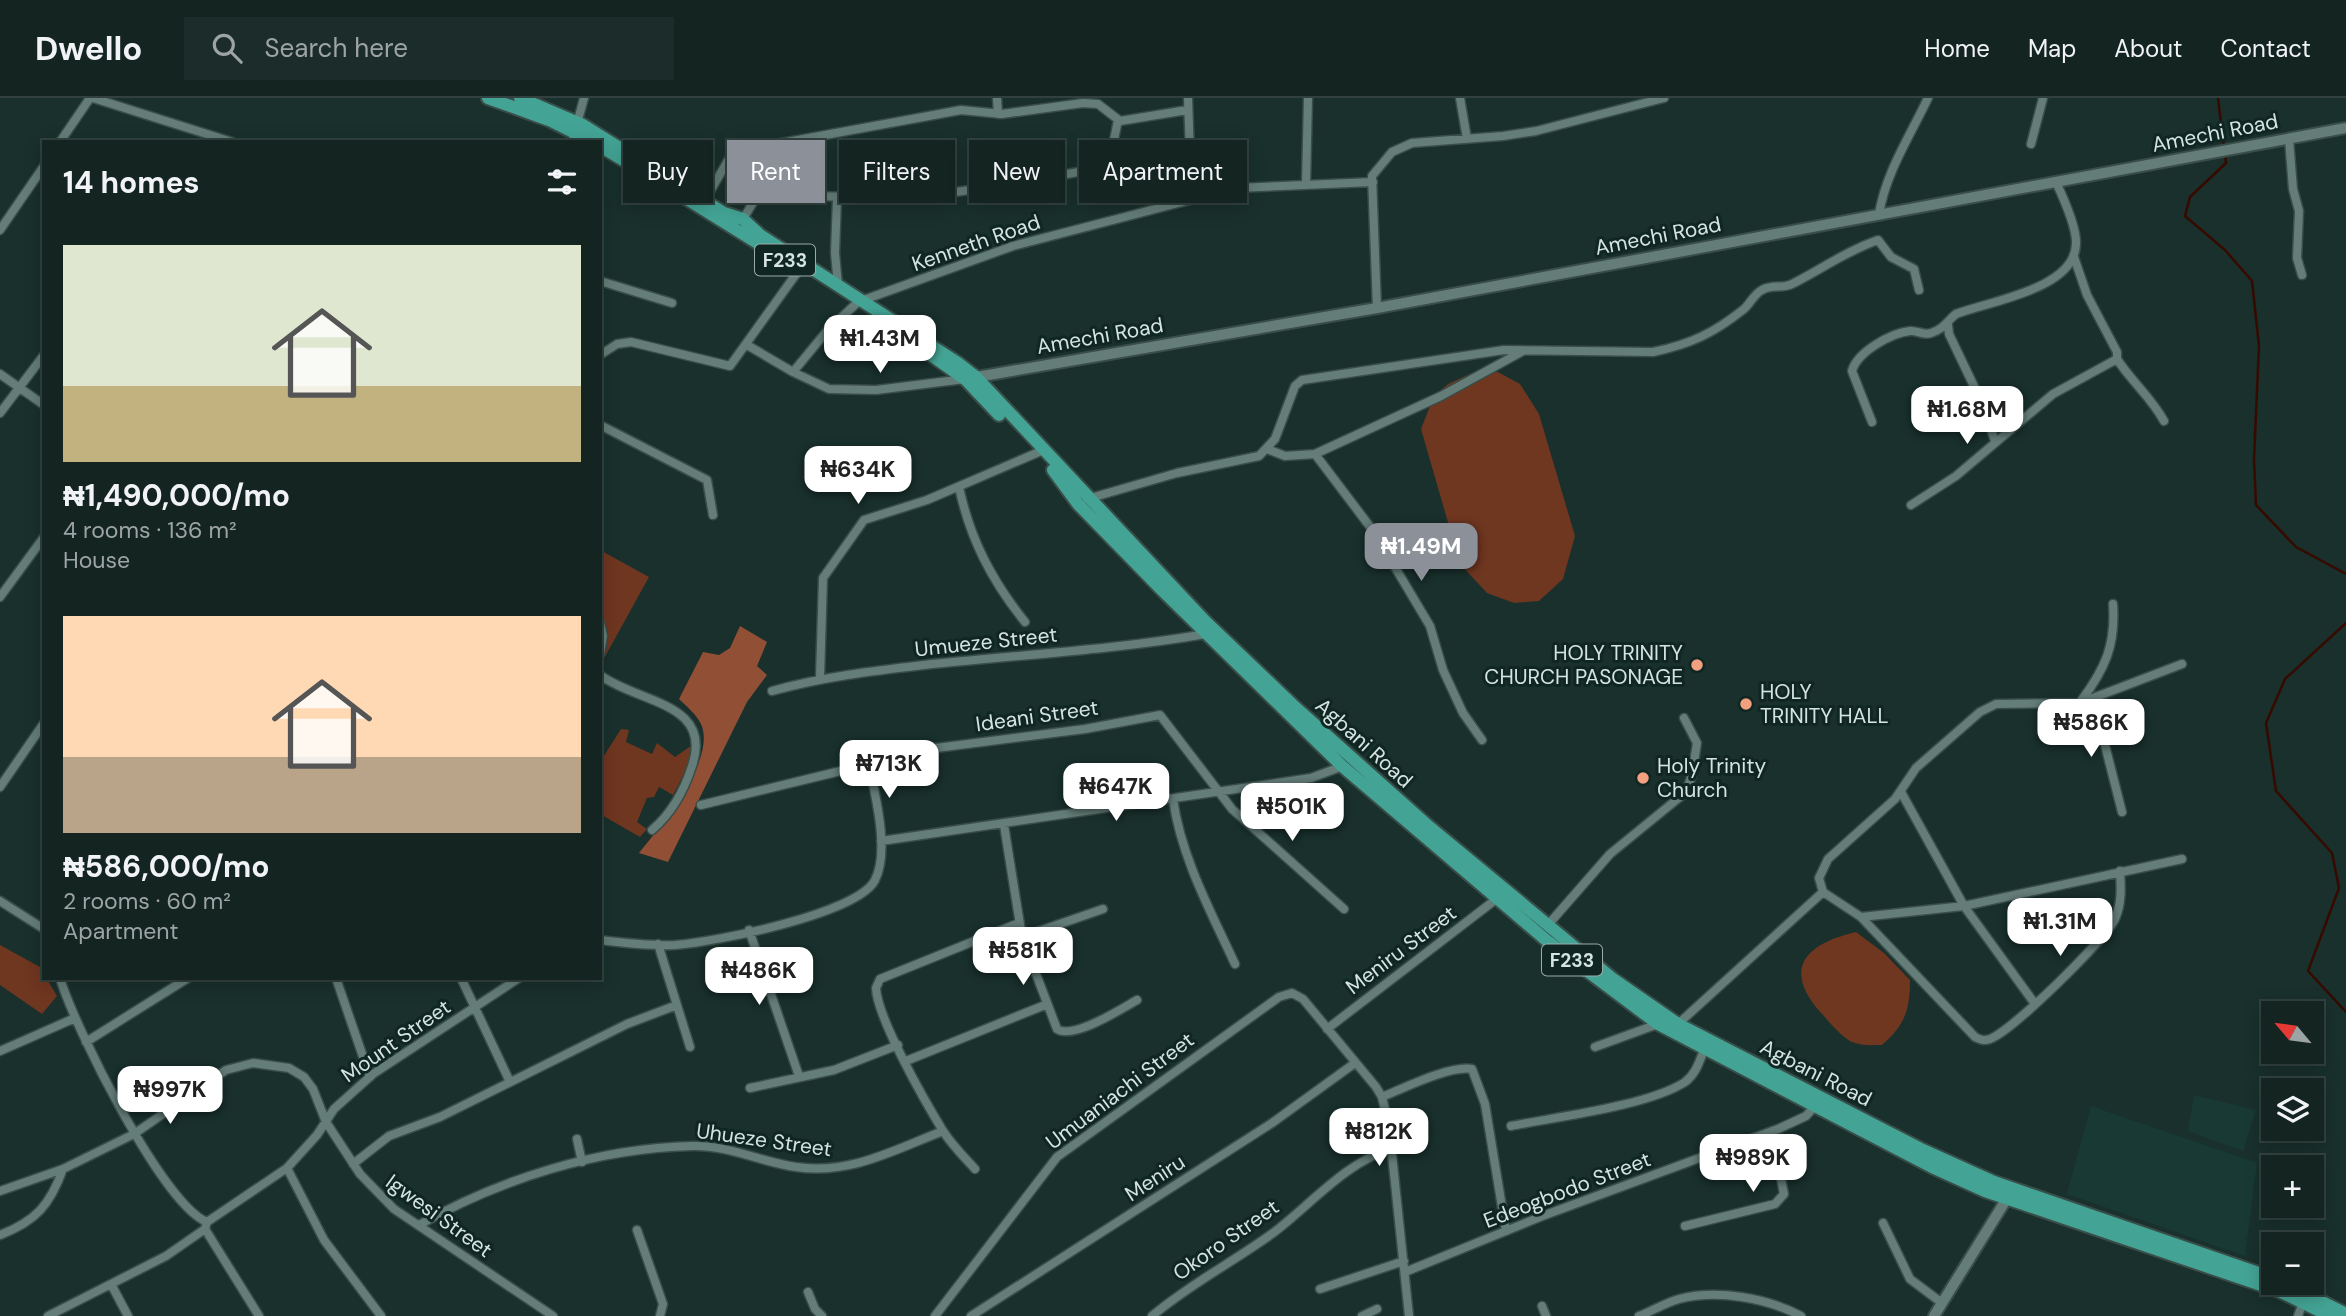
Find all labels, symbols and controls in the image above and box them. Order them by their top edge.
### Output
search box [184,17,674,80]
text: Dwello [35,27,142,70]
icon: search [208,29,246,67]
text: Search here [264,31,408,65]
text: Home [1924,33,1990,64]
text: Map [2028,33,2076,64]
text: About [2114,33,2183,64]
text: Contact [2221,33,2311,64]
street label: Amechi Road [2149,107,2281,159]
chip: Buy [623,140,713,203]
chip: Rent [727,140,825,203]
chip: Filters [839,140,955,203]
chip: New [969,140,1065,203]
chip: Apartment [1079,140,1247,203]
text: 14 homes [63,163,200,202]
icon: filters [543,163,581,201]
street label: Kenneth Road [908,208,1044,278]
street label: Amechi Road [1592,210,1724,262]
road number: F233 [755,244,815,276]
icon: home [259,290,385,416]
street label: Amechi Road [1034,311,1166,361]
pin: ₦1.43M [823,316,937,375]
text: ₦1.43M [840,323,920,353]
pin: ₦1.68M [1910,386,2024,446]
text: ₦1.68M [1927,394,2007,424]
pin: ₦634K [809,446,907,506]
text: ₦634K [820,454,896,484]
text: ₦1,490,000/mo [63,476,290,515]
text: 4 rooms · 136 m² [63,515,237,545]
pin: ₦1.49M [1364,524,1478,583]
text: ₦1.49M [1381,531,1461,561]
text: House [63,545,130,575]
street label: Umueze Street [913,621,1059,663]
place label: HOLY TRINITY CHURCH PASONAGE [1484,639,1683,691]
marker: HOLY TRINITY CHURCH PASONAGE [1689,657,1705,673]
icon: home [259,661,385,787]
place label: HOLY TRINITY HALL [1760,678,1889,730]
street label: Agbani Road [1309,692,1419,794]
street label: Ideani Street [974,694,1100,738]
marker: HOLY TRINITY HALL [1738,696,1754,712]
pin: ₦586K [2042,700,2140,759]
text: ₦586K [2053,707,2129,737]
pin: ₦713K [840,740,938,800]
text: ₦713K [856,748,922,778]
place label: Holy Trinity Church [1657,752,1766,804]
pin: ₦647K [1067,764,1165,823]
marker: Holy Trinity Church [1635,770,1651,786]
text: ₦647K [1079,771,1153,801]
pin: ₦501K [1243,784,1341,843]
text: ₦501K [1257,791,1327,821]
text: ₦586,000/mo [63,847,270,886]
text: 2 rooms · 60 m² [63,886,231,916]
pin: ₦1.31M [2003,898,2117,958]
street label: Meniru Street [1340,899,1462,1001]
text: ₦1.31M [2023,906,2097,936]
text: Apartment [63,916,178,946]
pin: ₦581K [974,928,1072,987]
text: ₦581K [989,935,1057,965]
road number: F233 [1542,944,1602,975]
pin: ₦486K [710,948,808,1007]
text: ₦486K [721,955,797,985]
street label: Mount Street [336,993,456,1089]
north arrow [2261,1001,2324,1064]
map controls [2261,1001,2324,1295]
street label: Umuaniachi Street [1040,1026,1200,1156]
street label: Agbani Road [1755,1033,1877,1113]
pin: ₦997K [121,1066,219,1126]
text: ₦997K [134,1074,206,1104]
button: layers [2261,1078,2324,1141]
pin: ₦812K [1330,1108,1428,1168]
text: ₦812K [1345,1116,1413,1146]
street label: Uhueze Street [694,1117,834,1163]
pin: ₦989K [1704,1134,1802,1194]
text: ₦989K [1716,1142,1790,1172]
street label: Edeogbodo Street [1479,1145,1655,1235]
street label: Meniru [1119,1148,1191,1208]
button: + [2261,1155,2324,1218]
street label: Igwesi Street [380,1168,498,1264]
street label: Okoro Street [1167,1193,1285,1287]
button: − [2261,1232,2324,1295]

